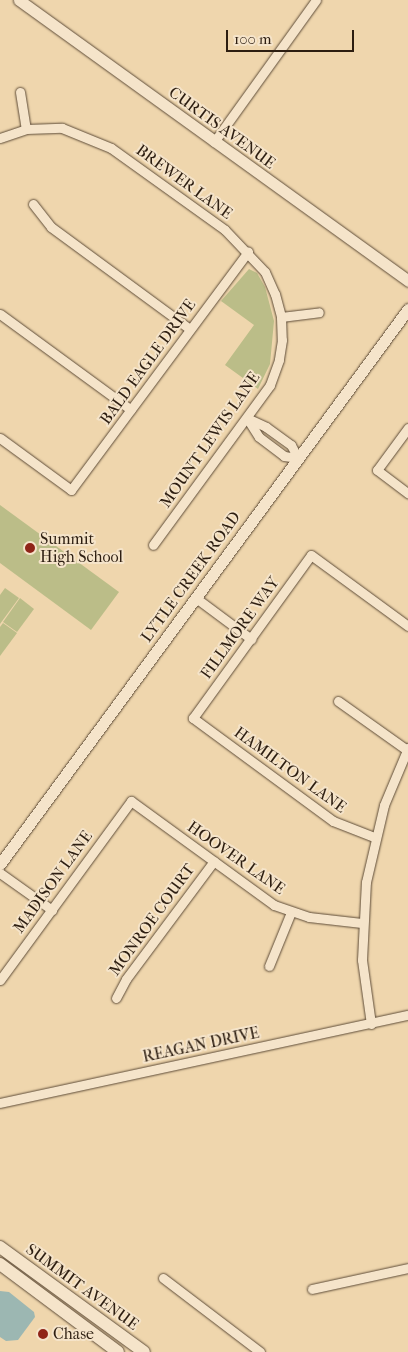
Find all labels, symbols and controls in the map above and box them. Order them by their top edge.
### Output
scale bar [228,20,356,52]
text: 100 m [234,30,272,48]
street label: CURTIS AVENUE [165,83,279,173]
street label: BREWER LANE [132,141,236,223]
street label: BALD EAGLE DRIVE [96,296,200,428]
street label: MOUNT LEWIS LANE [156,369,264,511]
street label: LYTLE CREEK ROAD [137,508,245,646]
place label: Summit High School [40,529,123,567]
marker: Summit High School [24,542,36,554]
street label: FILLMORE WAY [197,573,283,683]
street label: HAMILTON LANE [230,723,350,817]
street label: HOOVER LANE [183,817,289,899]
street label: MADISON LANE [9,827,97,937]
street label: MONROE COURT [105,860,199,980]
street label: REAGAN DRIVE [141,1023,261,1067]
street label: SUMMIT AVENUE [22,1240,142,1334]
place label: Chase [53,1324,94,1344]
marker: Chase [37,1328,49,1340]

